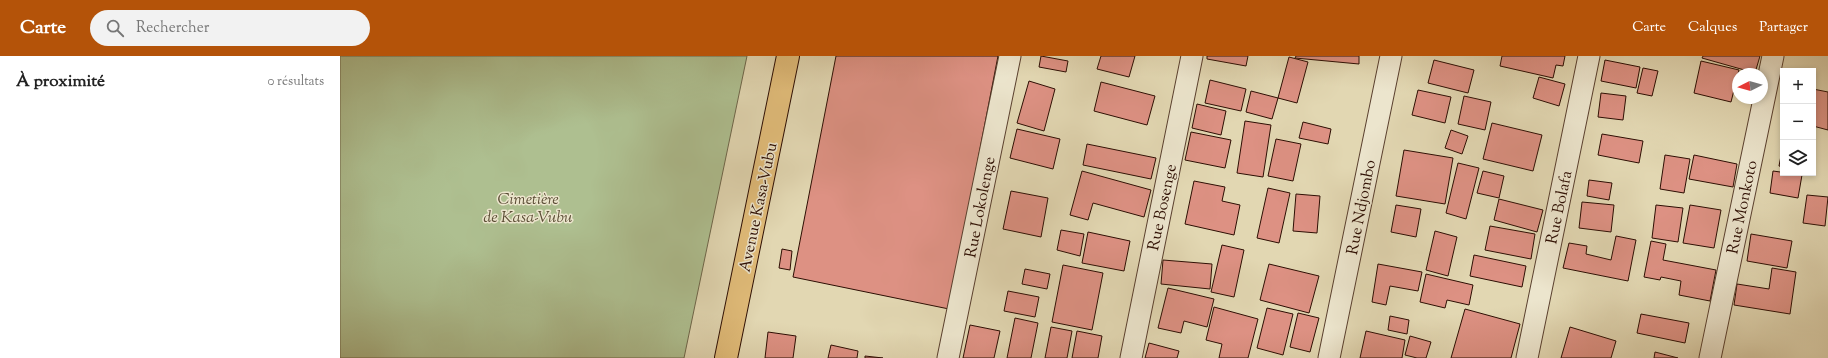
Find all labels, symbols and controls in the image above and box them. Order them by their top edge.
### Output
search box [90,10,370,46]
text: Carte [20,15,66,42]
icon: search [104,17,126,39]
text: Rechercher [136,18,209,39]
text: Carte [1632,18,1666,38]
text: Calques [1688,18,1737,38]
text: Partager [1759,18,1808,38]
north arrow [1732,68,1768,104]
map controls [1780,68,1816,176]
button: + [1780,68,1816,104]
text: À proximité [16,70,105,94]
text: 0 résultats [267,73,324,91]
button: − [1780,104,1816,140]
button: layers [1780,140,1816,176]
street label: Avenue Kasa-Vubu [735,141,784,274]
street label: Rue Lokolenge [960,155,1003,260]
street label: Rue Ndjombo [1342,158,1383,257]
street label: Rue Monkoto [1722,158,1765,256]
street label: Rue Bosenge [1143,162,1184,253]
street label: Rue Bolafa [1541,168,1580,246]
park label: Cimetière de Kasa-Vubu [484,189,573,230]

